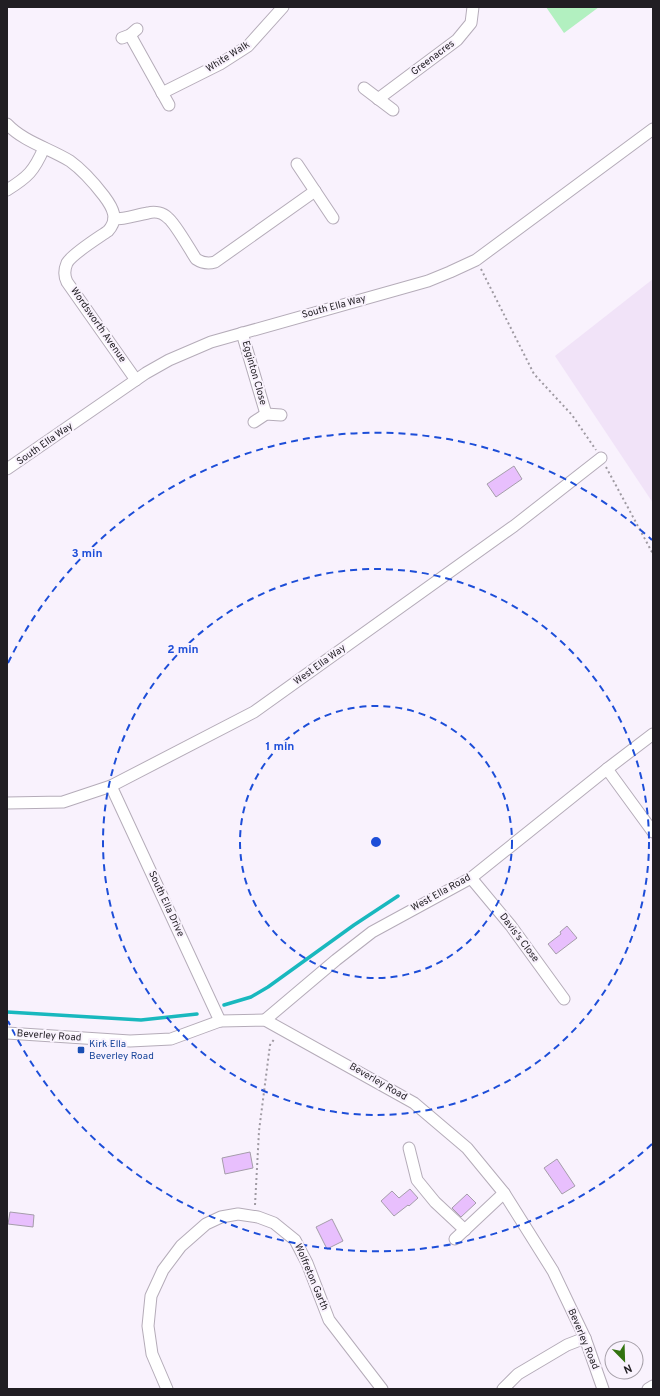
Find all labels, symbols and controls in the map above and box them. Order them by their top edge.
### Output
street label: Greenacres [409,37,458,79]
street label: White Walk [204,38,252,76]
street label: Wordsworth Avenue [67,285,129,365]
street label: South Ella Way [300,292,368,322]
street label: Egginton Close [239,339,269,407]
street label: South Ella Way [14,420,76,468]
text: 3 min [71,546,103,562]
text: 2 min [167,642,199,658]
street label: West Ella Way [291,642,349,688]
text: 1 min [266,739,294,755]
centre of rings [369,835,383,849]
street label: South Ella Drive [145,869,187,939]
street label: West Ella Road [409,871,473,915]
street label: Davis's Close [496,911,542,965]
street label: Beverley Road [16,1027,82,1045]
place label: Kirk Ella Beverley Road [89,1038,154,1063]
marker: Kirk Ella Beverley Road [76,1045,86,1055]
street label: Beverley Road [347,1060,409,1104]
street label: Wolfreton Garth [291,1242,331,1312]
street label: Beverley Road [564,1307,602,1371]
north arrow [604,1340,644,1380]
text: N [621,1360,634,1376]

